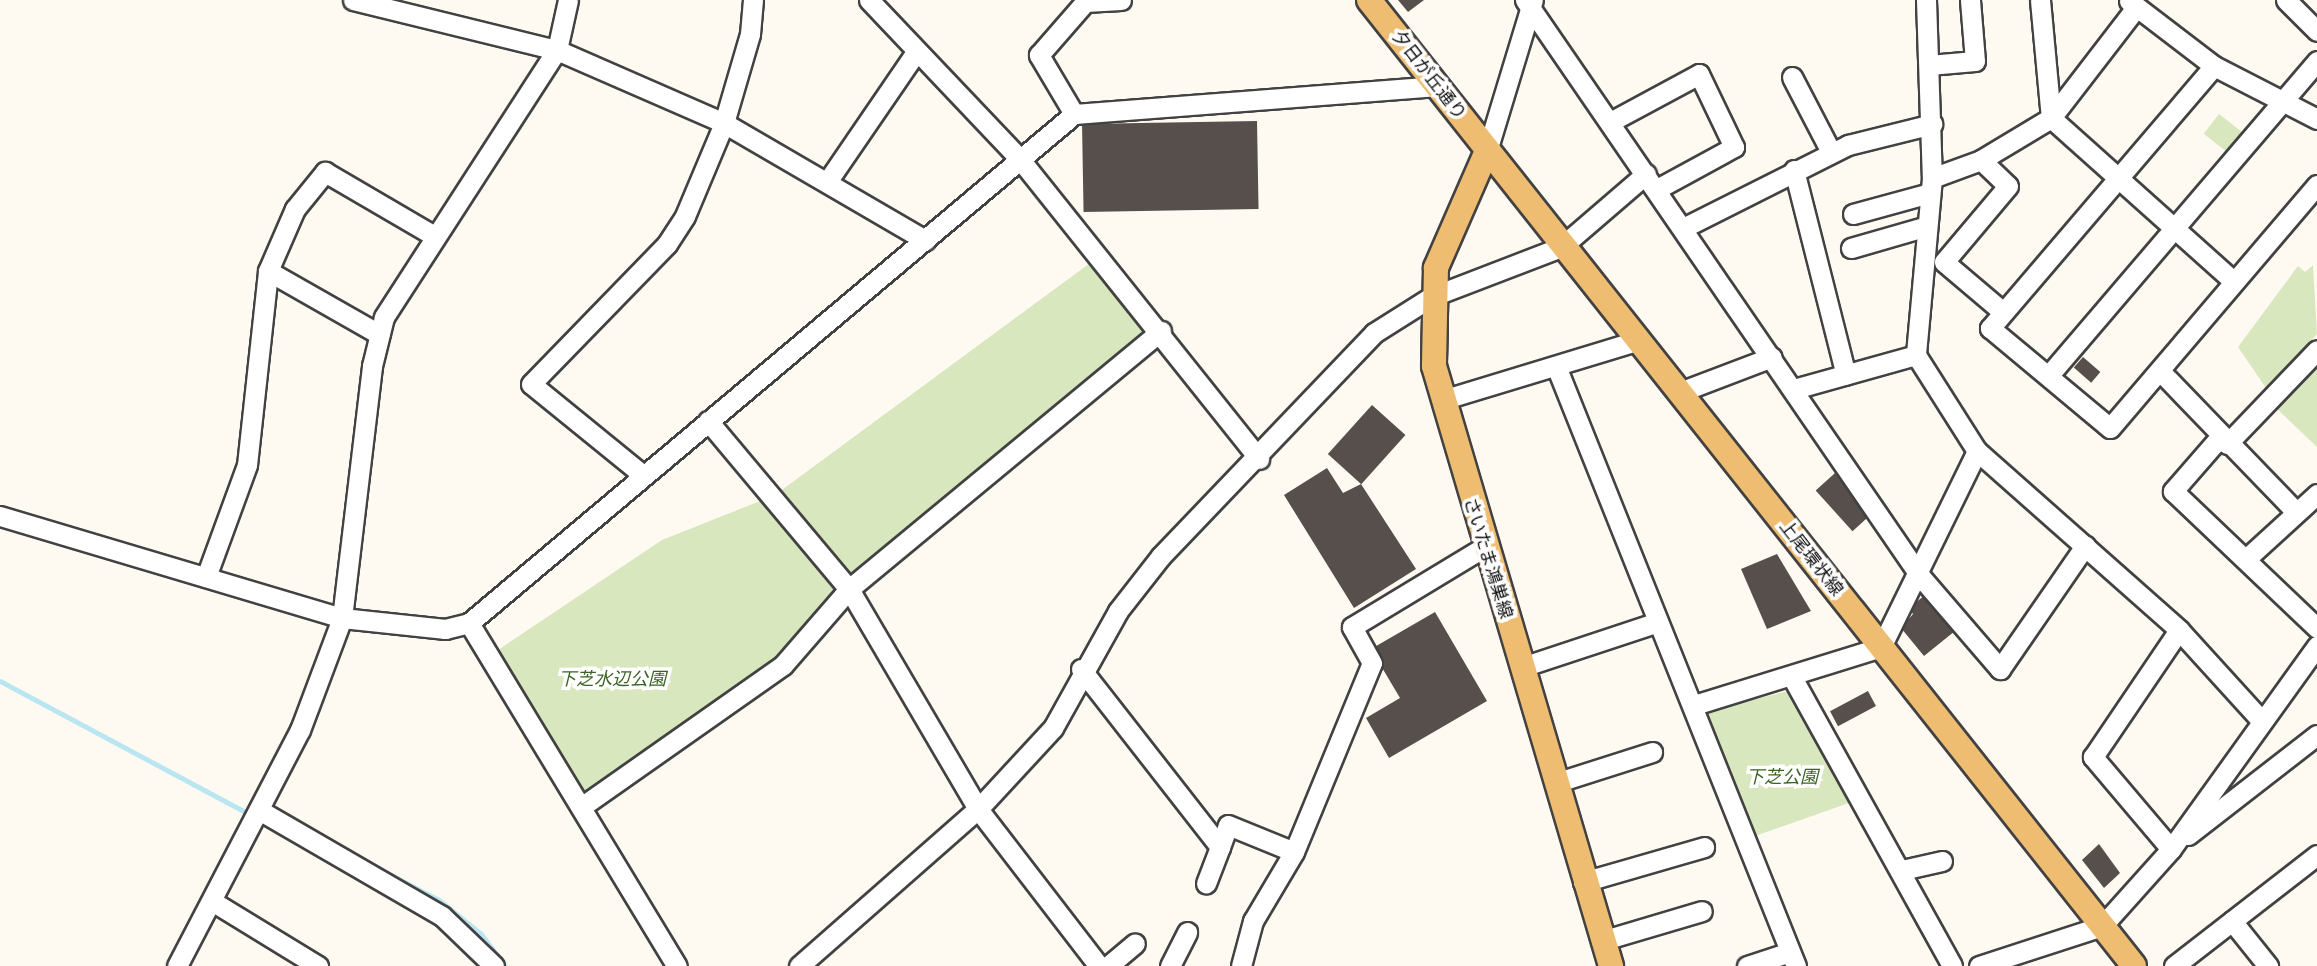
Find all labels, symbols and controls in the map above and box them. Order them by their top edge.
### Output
street label: 夕日が丘通り [1387,26,1471,124]
street label: さいたま鴻巣線 [1459,495,1517,621]
street label: 上尾環状線 [1775,516,1847,600]
park label: 下芝水辺公園 [558,668,666,690]
park label: 下芝公園 [1746,766,1818,788]

